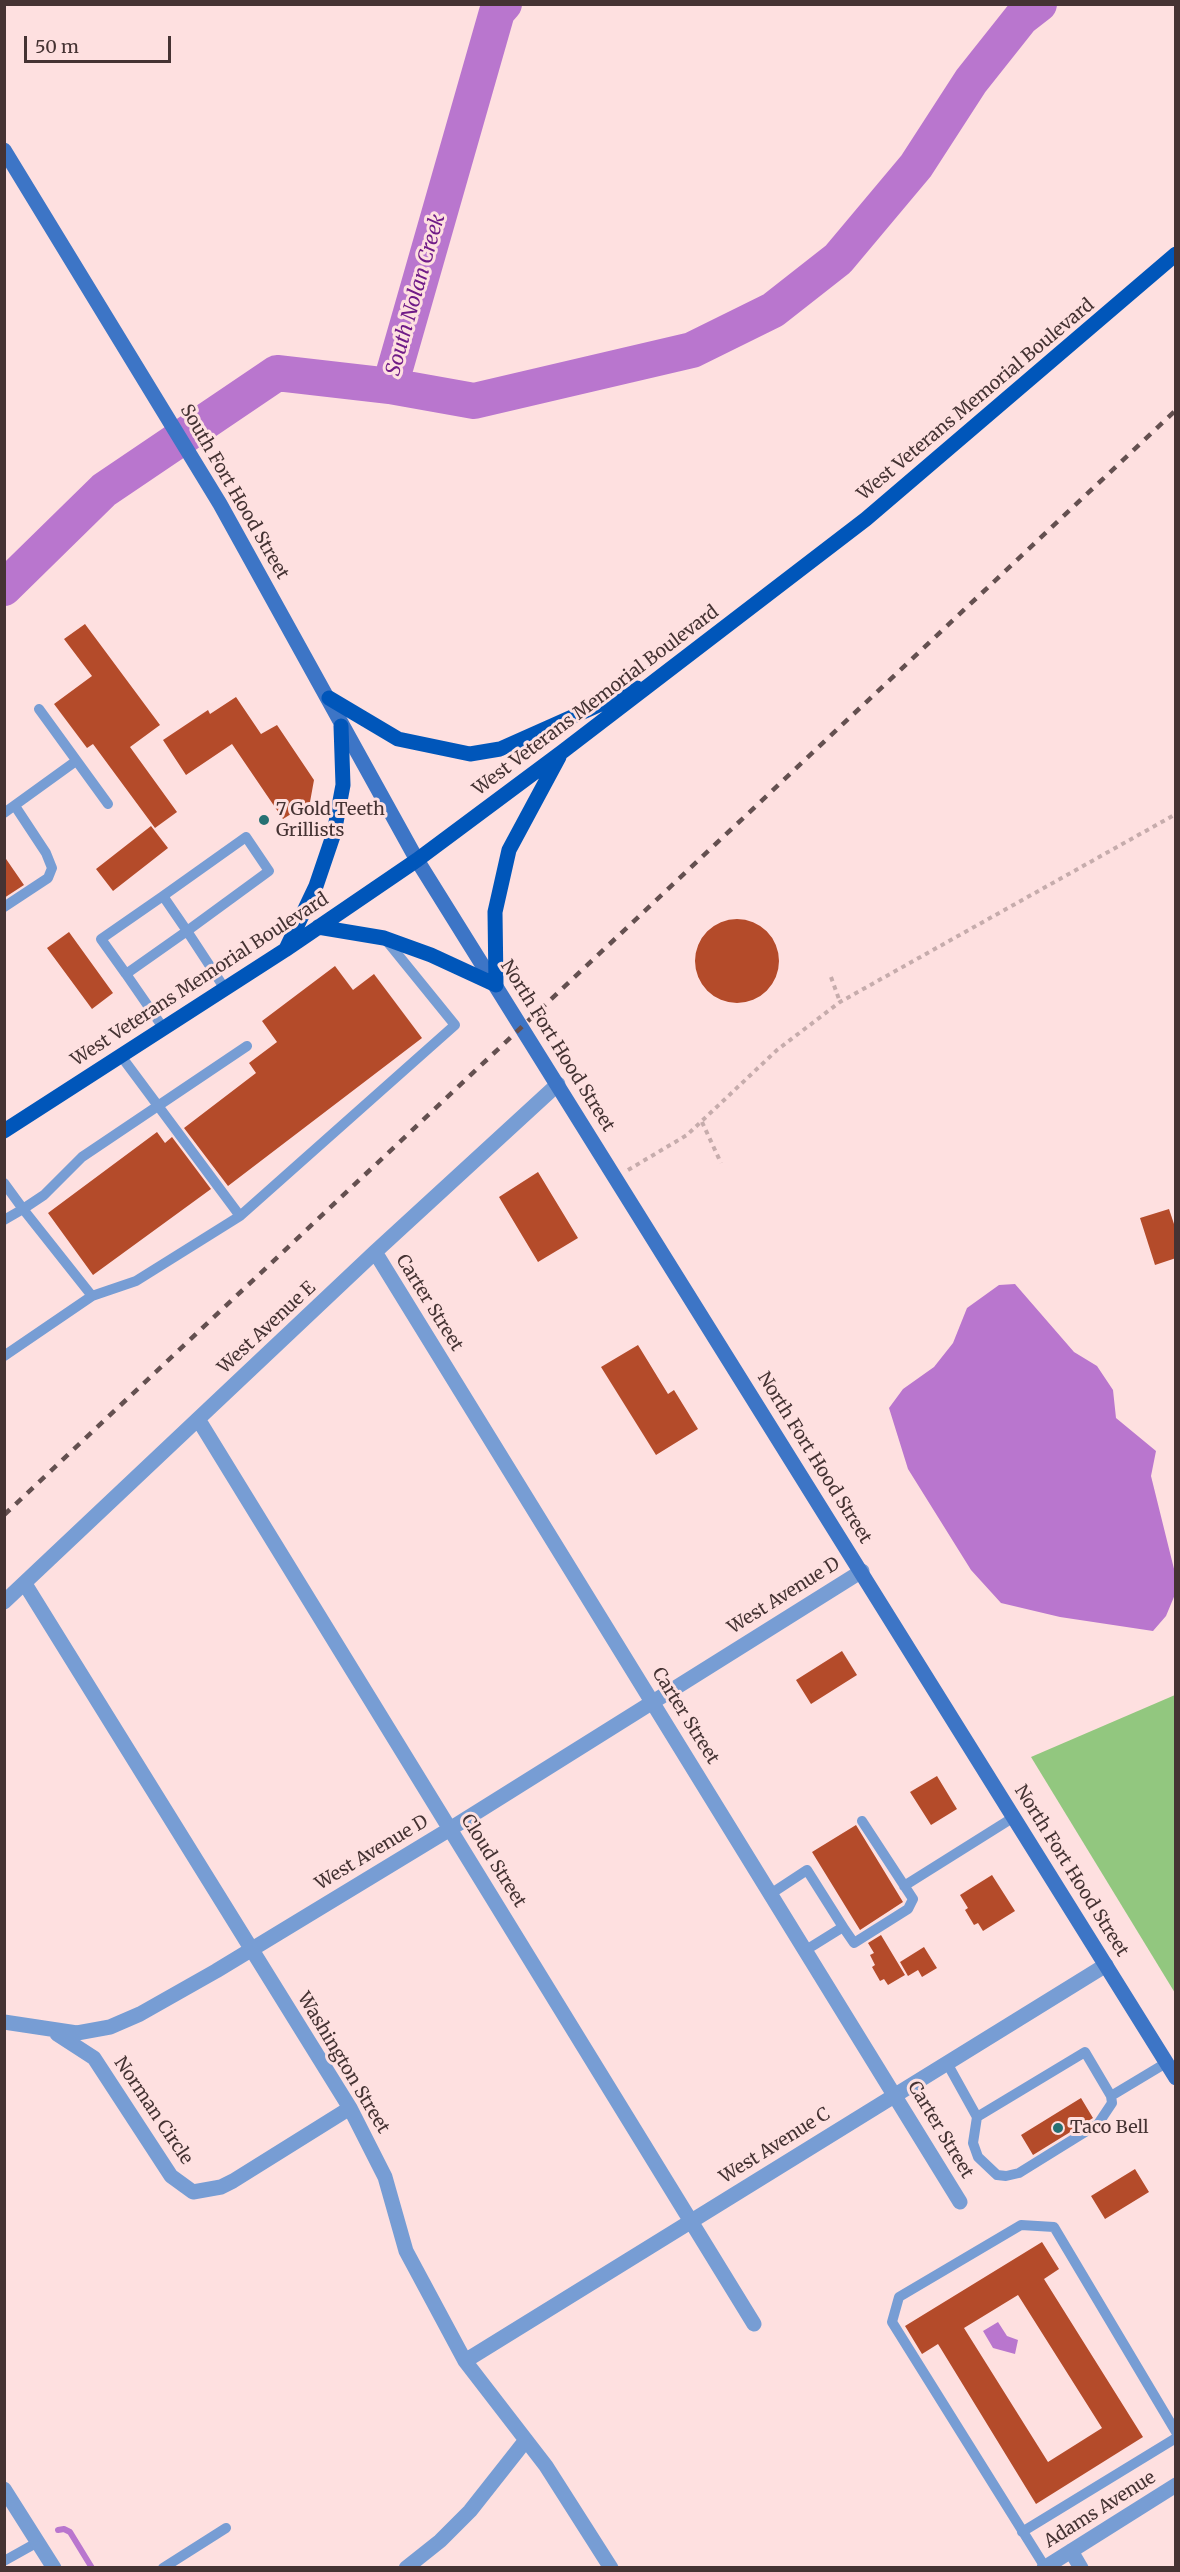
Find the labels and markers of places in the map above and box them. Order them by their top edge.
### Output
place label: 7 Gold Teeth Grillists [276,799,385,842]
marker: 7 Gold Teeth Grillists [257,813,271,827]
place label: Taco Bell [1070,2117,1149,2139]
marker: Taco Bell [1051,2121,1065,2135]

